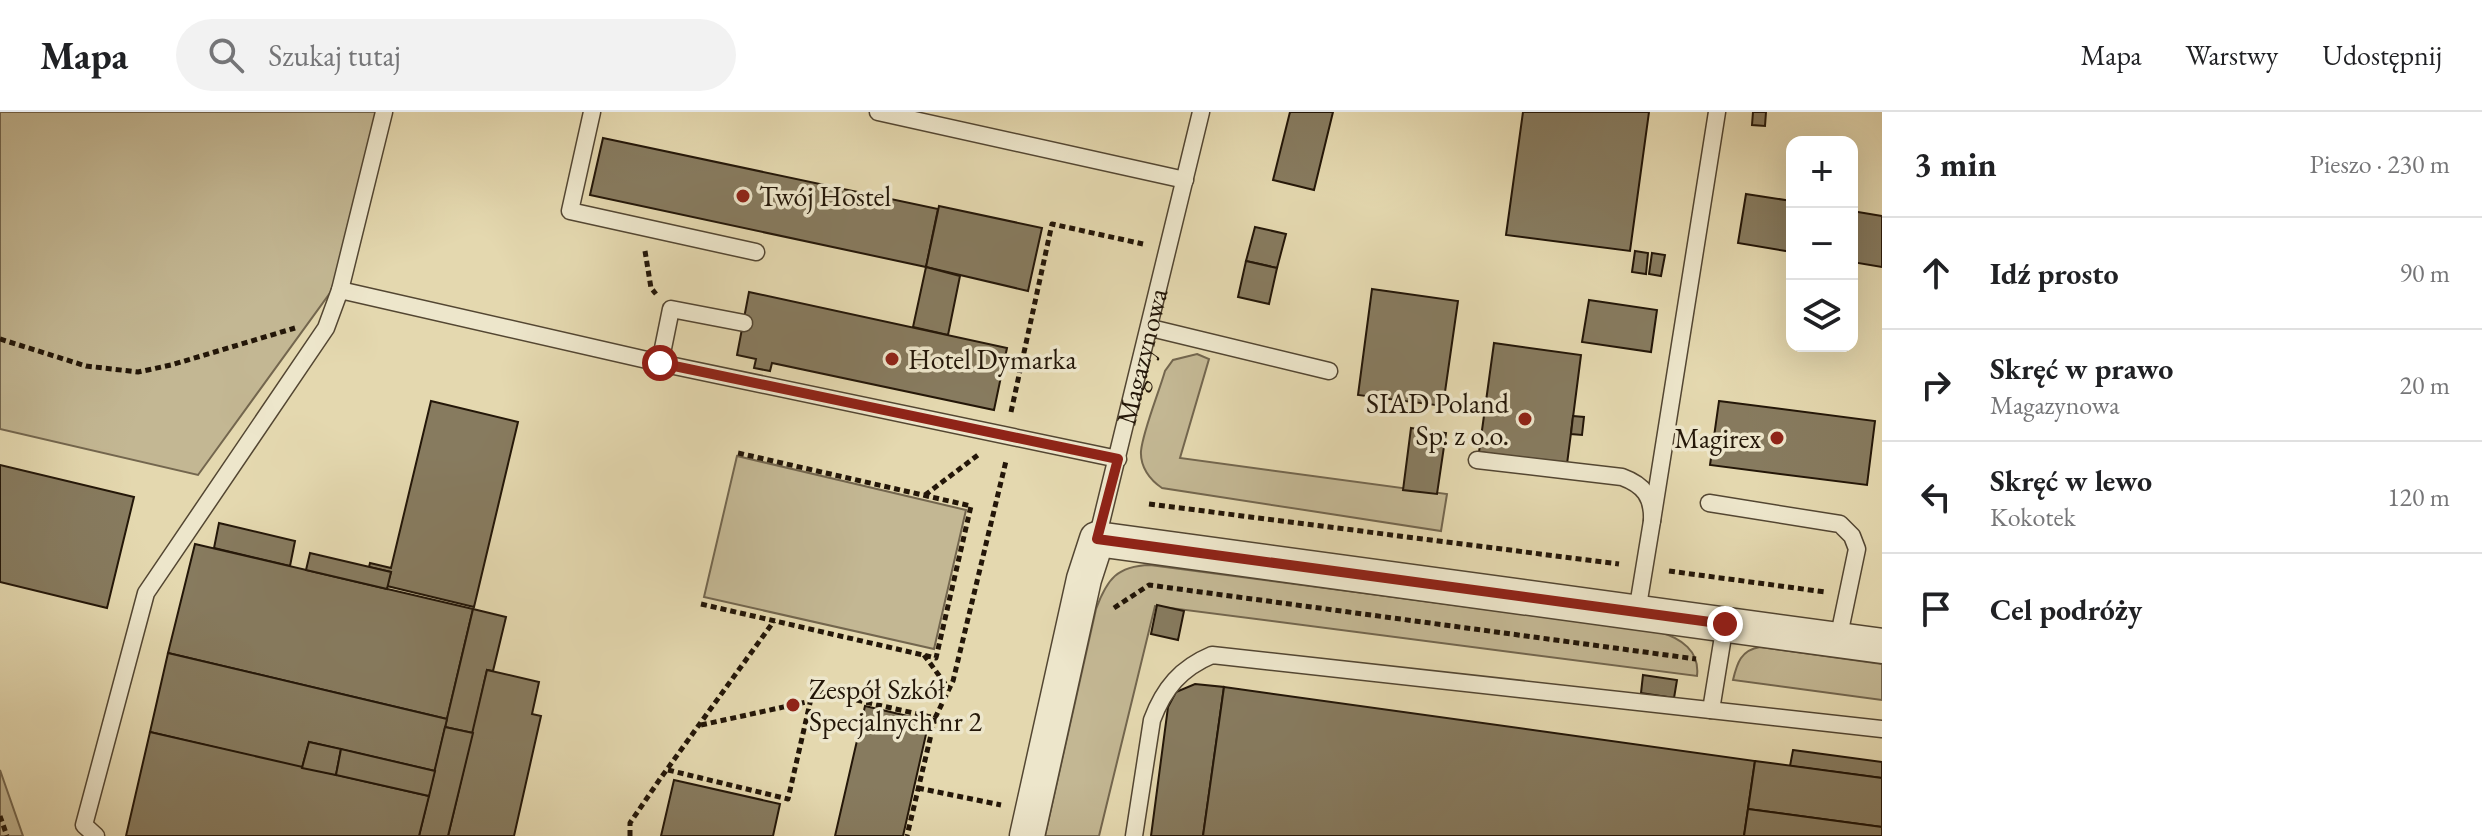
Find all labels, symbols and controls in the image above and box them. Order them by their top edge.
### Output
search box [176,19,736,91]
text: Mapa [40,31,128,80]
icon: search [204,33,248,77]
text: Szukaj tutaj [268,36,401,75]
text: Mapa [2081,37,2142,73]
text: Warstwy [2186,37,2278,73]
text: Udostępnij [2322,37,2442,73]
map controls [1786,136,1858,352]
button: + [1786,136,1858,208]
text: 3 min [1914,142,1997,186]
text: Pieszo · 230 m [2310,147,2450,181]
place label: Twój Hostel [759,178,892,214]
marker: Twój Hostel [734,187,752,205]
button: − [1786,208,1858,280]
icon: ahead [1914,251,1958,295]
text: Idź prosto [1990,254,2119,293]
text: 90 m [2400,256,2450,290]
button: layers [1786,280,1858,352]
street label: Magazynowa [1107,283,1176,428]
place label: Hotel Dymarka [908,341,1077,377]
route start [642,345,678,381]
text: Skręć w prawo [1990,349,2173,388]
marker: Hotel Dymarka [883,350,901,368]
icon: right [1914,363,1958,407]
text: 20 m [2400,368,2450,402]
place label: SIAD Poland Sp. z o.o. [1366,385,1510,453]
text: Magazynowa [1990,388,2120,422]
marker: SIAD Poland Sp. z o.o. [1516,410,1534,428]
place label: Magirex [1674,420,1761,456]
marker: Magirex [1768,429,1786,447]
text: Skręć w lewo [1990,461,2152,500]
icon: left [1914,475,1958,519]
text: 120 m [2387,480,2450,514]
text: Kokotek [1990,500,2076,534]
icon: arrive [1914,587,1958,631]
text: Cel podróży [1990,590,2142,629]
route end [1707,606,1743,642]
place label: Zespół Szkół Specjalnych nr 2 [809,671,982,739]
marker: Zespół Szkół Specjalnych nr 2 [784,696,802,714]

